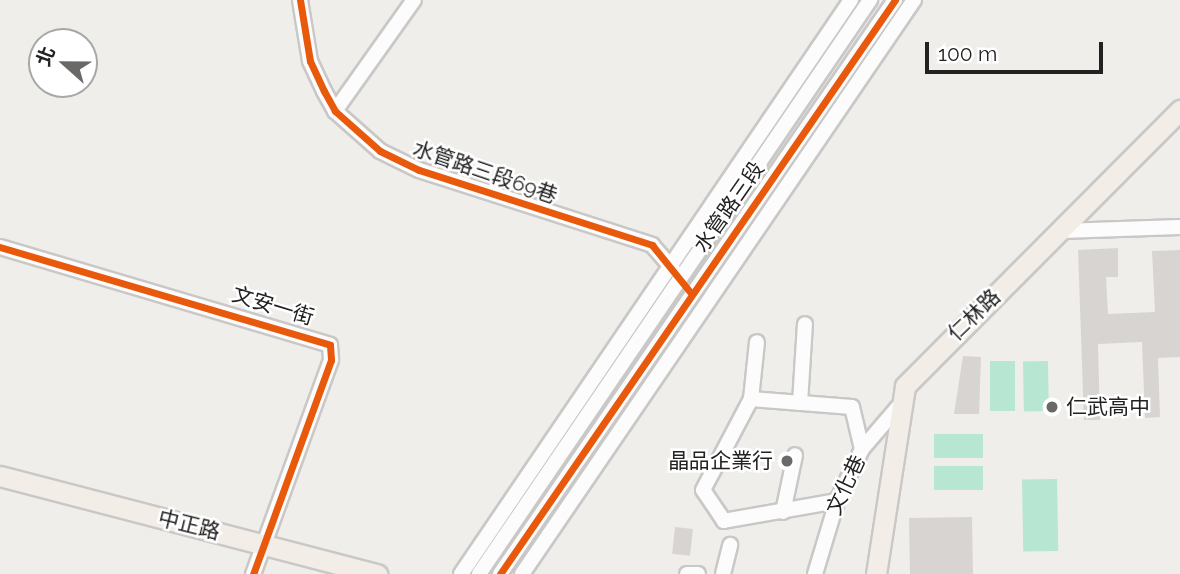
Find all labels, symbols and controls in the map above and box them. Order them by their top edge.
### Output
north arrow [28,28,98,98]
scale bar [928,28,1106,72]
text: 100 m [938,41,997,66]
text: 北 [32,43,59,69]
street label: 水管路三段69巷 [410,136,560,208]
street label: 水管路三段 [689,157,769,257]
street label: 文安一街 [229,282,317,330]
street label: 仁林路 [943,284,1005,346]
place label: 仁武高中 [1066,394,1150,420]
marker: 仁武高中 [1044,399,1060,415]
place label: 晶品企業行 [668,448,773,474]
street label: 文化巷 [821,451,871,519]
marker: 晶品企業行 [779,453,795,469]
street label: 中正路 [155,505,223,545]

